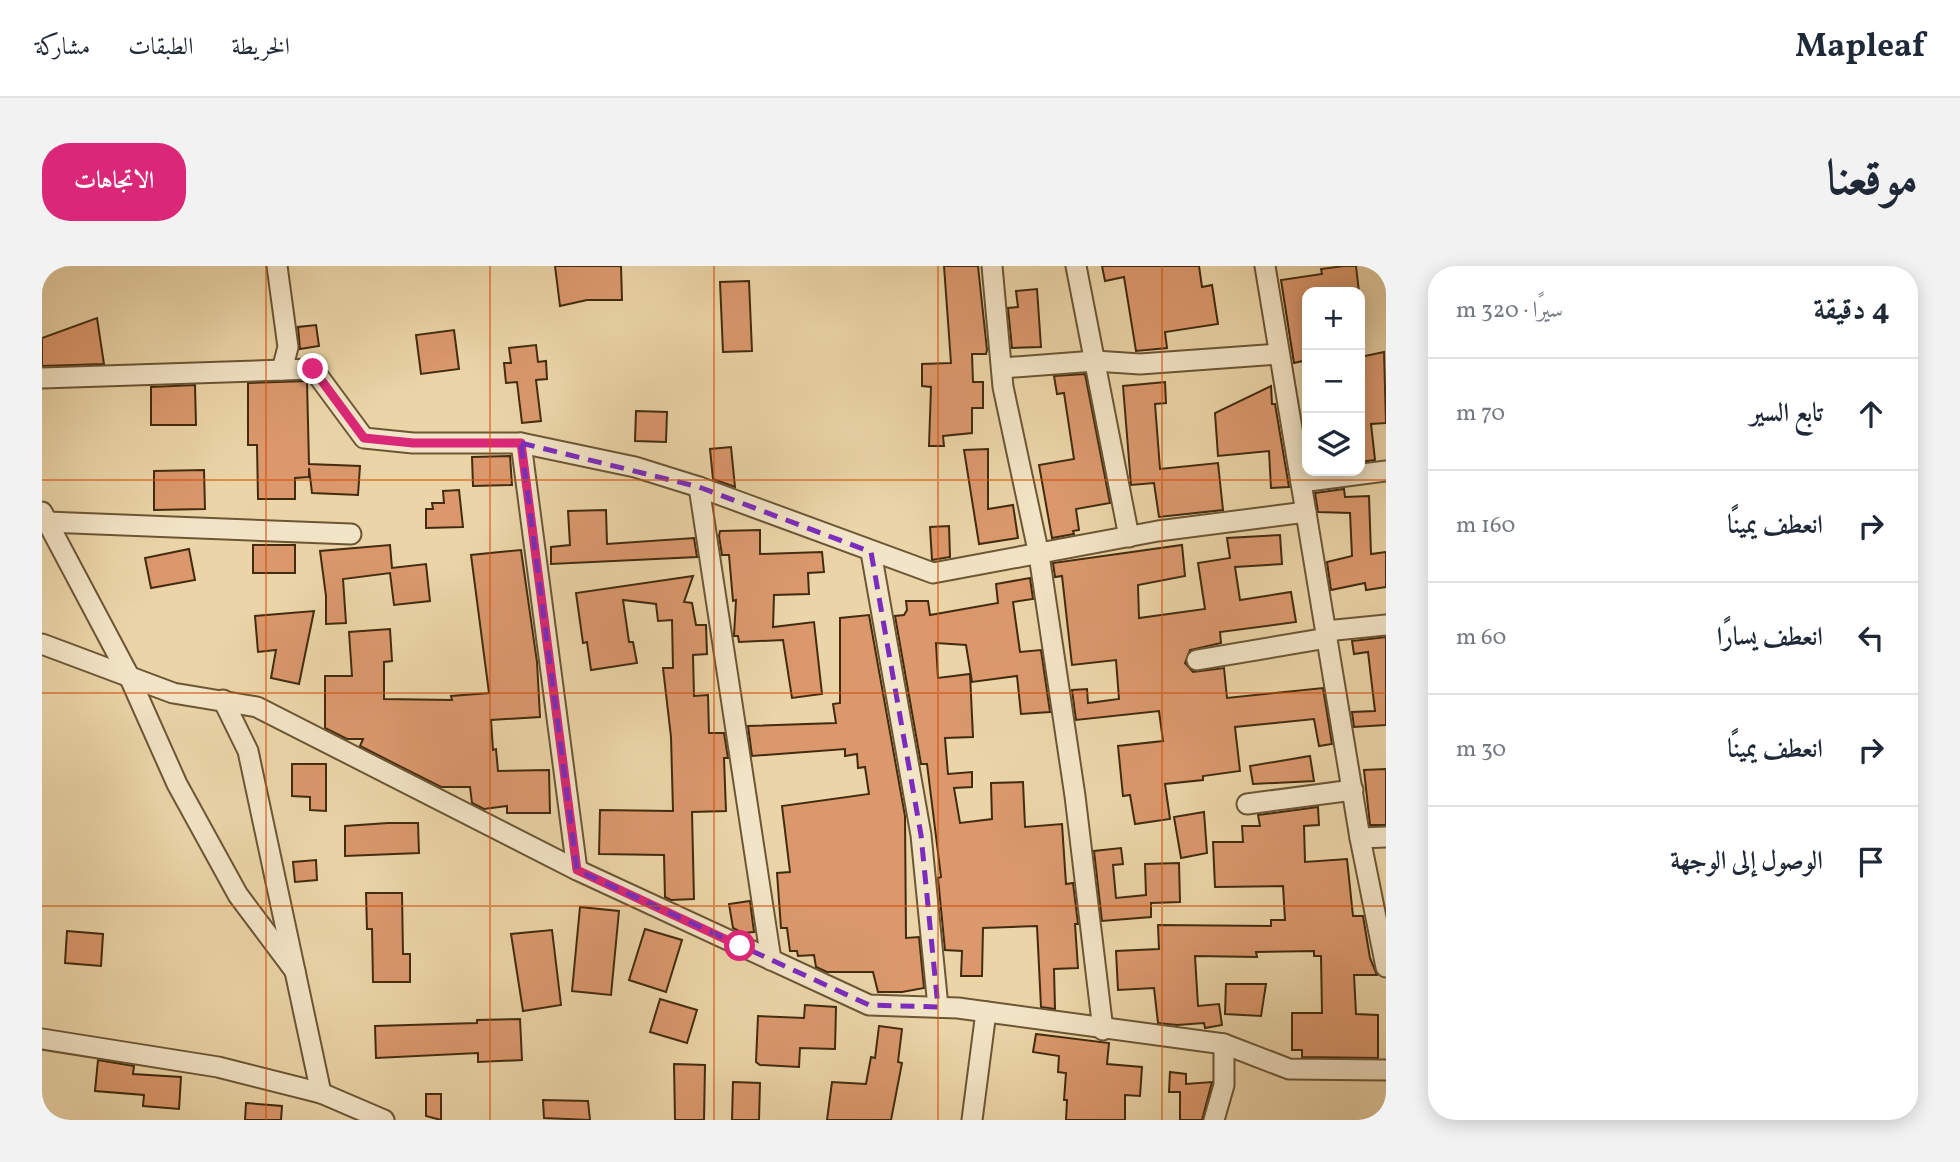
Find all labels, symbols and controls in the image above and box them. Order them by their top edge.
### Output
text: Mapleaf [1795,25,1925,71]
text: مشاركة [35,31,90,65]
text: الطبقات [128,31,194,65]
text: الخريطة [232,31,290,65]
button: الاتجاهات [42,143,186,221]
text: موقعنا [1826,147,1918,216]
map controls [1302,287,1365,476]
button: + [1302,287,1365,350]
text: 4 دقيقة [1813,290,1890,332]
text: سيرًا · 320 m [1456,295,1563,327]
button: − [1302,350,1365,413]
route end [297,353,328,384]
icon: ahead [1852,395,1890,433]
text: تابع السير [1750,396,1823,432]
text: 70 m [1456,398,1505,430]
button: layers [1302,413,1365,476]
icon: right [1852,507,1890,545]
text: انعطف يمينًا [1727,508,1823,544]
text: 160 m [1456,510,1515,542]
icon: left [1852,619,1890,657]
text: انعطف يسارًا [1717,620,1823,656]
text: 60 m [1456,622,1506,654]
icon: right [1852,731,1890,769]
text: انعطف يمينًا [1727,732,1823,768]
text: 30 m [1456,734,1506,766]
icon: arrive [1852,843,1890,881]
text: الوصول إلى الوجهة [1670,844,1823,880]
route start [724,930,755,961]

